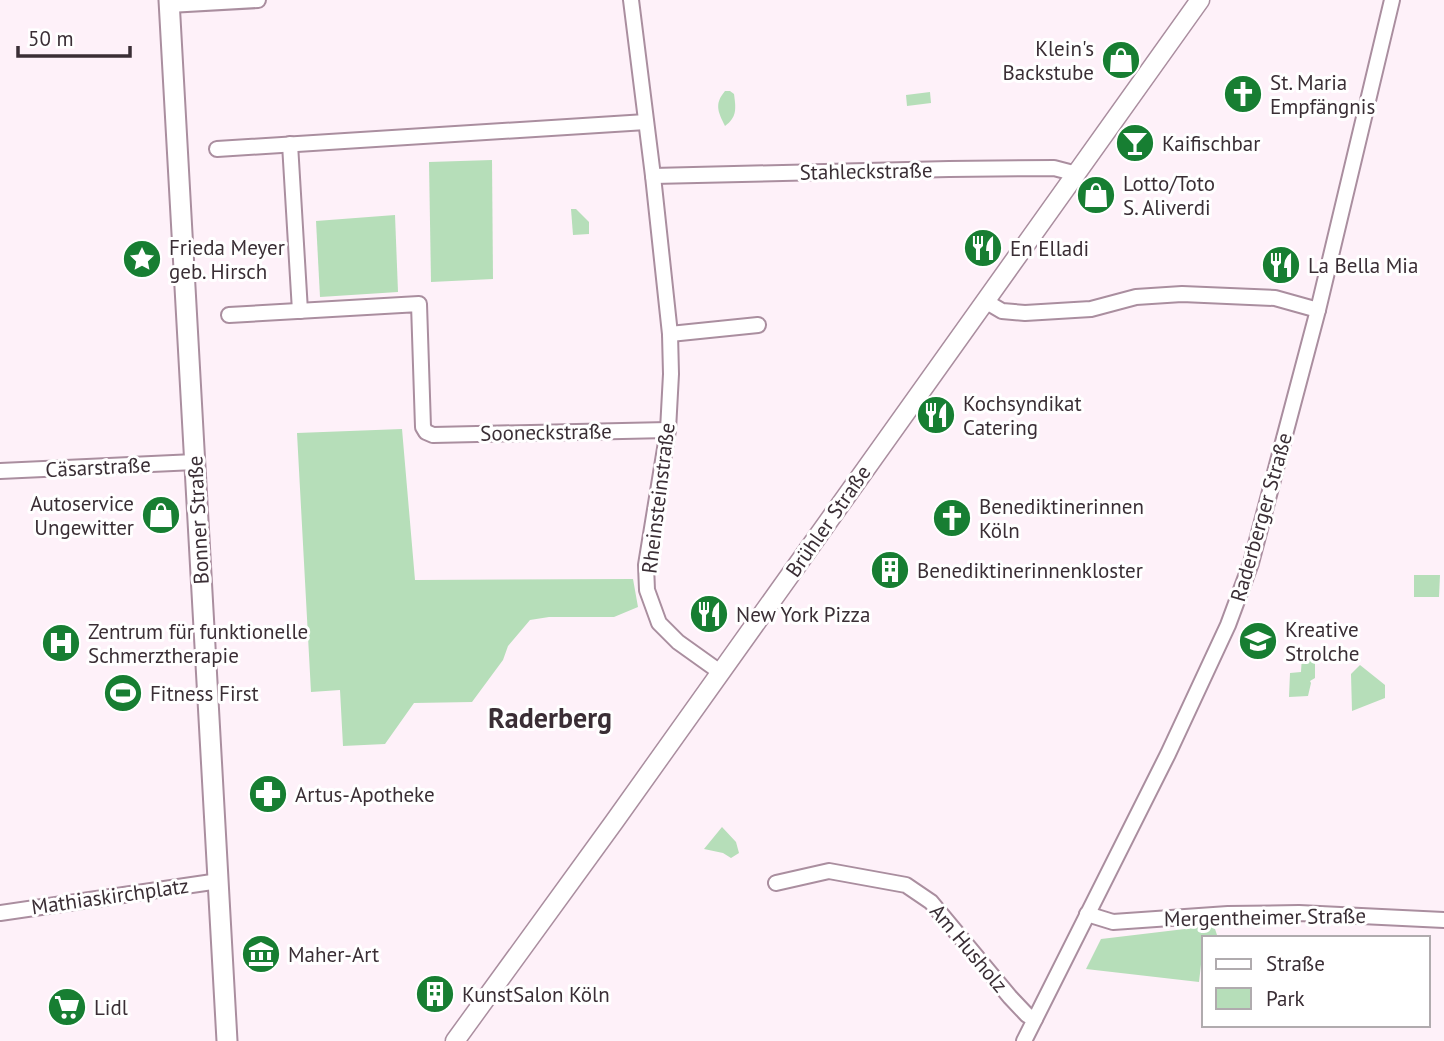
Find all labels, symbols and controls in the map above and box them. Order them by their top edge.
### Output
scale bar [18,14,130,58]
text: 50 m [28,25,74,52]
place label: Klein's Backstube [1003,35,1094,86]
shop icon: Klein's Backstube [1100,39,1142,81]
place label: St. Maria Empfängnis [1270,69,1375,120]
church icon: St. Maria Empfängnis [1222,73,1264,115]
bar icon: Kaifischbar [1114,122,1156,164]
place label: Kaifischbar [1162,130,1260,157]
street label: Stahleckstraße [799,156,933,186]
place label: Lotto/Toto S. Aliverdi [1123,170,1215,221]
shop icon: Lotto/Toto S. Aliverdi [1075,174,1117,216]
restaurant icon: En Elladi [962,227,1004,269]
place label: Frieda Meyer geb. Hirsch [169,234,285,285]
place label: En Elladi [1010,235,1089,262]
place icon: Frieda Meyer geb. Hirsch [121,238,163,280]
restaurant icon: La Bella Mia [1260,244,1302,286]
place label: La Bella Mia [1308,252,1418,279]
place label: Kochsyndikat Catering [963,390,1082,441]
restaurant icon: Kochsyndikat Catering [915,394,957,436]
street label: Sooneckstraße [480,417,612,447]
street label: Rheinsteinstraße [635,421,681,575]
street label: Raderberger Straße [1224,429,1298,605]
street label: Cäsarstraße [45,451,151,483]
street label: Bonner Straße [181,455,215,585]
street label: Brühler Straße [779,460,877,582]
place label: Autoservice Ungewitter [30,490,134,541]
place label: Benediktinerinnen Köln [979,493,1144,544]
shop icon: Autoservice Ungewitter [140,494,182,536]
church icon: Benediktinerinnen Köln [931,497,973,539]
building icon: Benediktinerinnenkloster [869,549,911,591]
place label: Benediktinerinnenkloster [917,557,1143,584]
restaurant icon: New York Pizza [688,593,730,635]
place label: New York Pizza [736,601,870,628]
place label: Kreative Strolche [1285,616,1359,667]
place label: Zentrum für funktionelle Schmerztherapie [88,618,308,669]
school or university icon: Kreative Strolche [1237,620,1279,662]
hospital icon: Zentrum für funktionelle Schmerztherapie [40,622,82,664]
sports icon: Fitness First [102,672,144,714]
place label: Fitness First [150,680,259,707]
district label: Raderberg [488,699,612,736]
pharmacy icon: Artus-Apotheke [247,773,289,815]
place label: Artus-Apotheke [295,781,435,808]
street label: Mathiaskirchplatz [30,872,190,920]
street label: Am Husholz [924,898,1014,998]
street label: Mergentheimer Straße [1164,902,1366,932]
museum icon: Maher-Art [240,933,282,975]
legend [1202,936,1430,1027]
place label: Maher-Art [288,941,379,968]
text: Straße [1266,950,1325,977]
building icon: KunstSalon Köln [414,973,456,1015]
place label: KunstSalon Köln [462,981,610,1008]
text: Park [1266,985,1305,1012]
supermarket icon: Lidl [46,986,88,1028]
place label: Lidl [94,994,128,1021]

